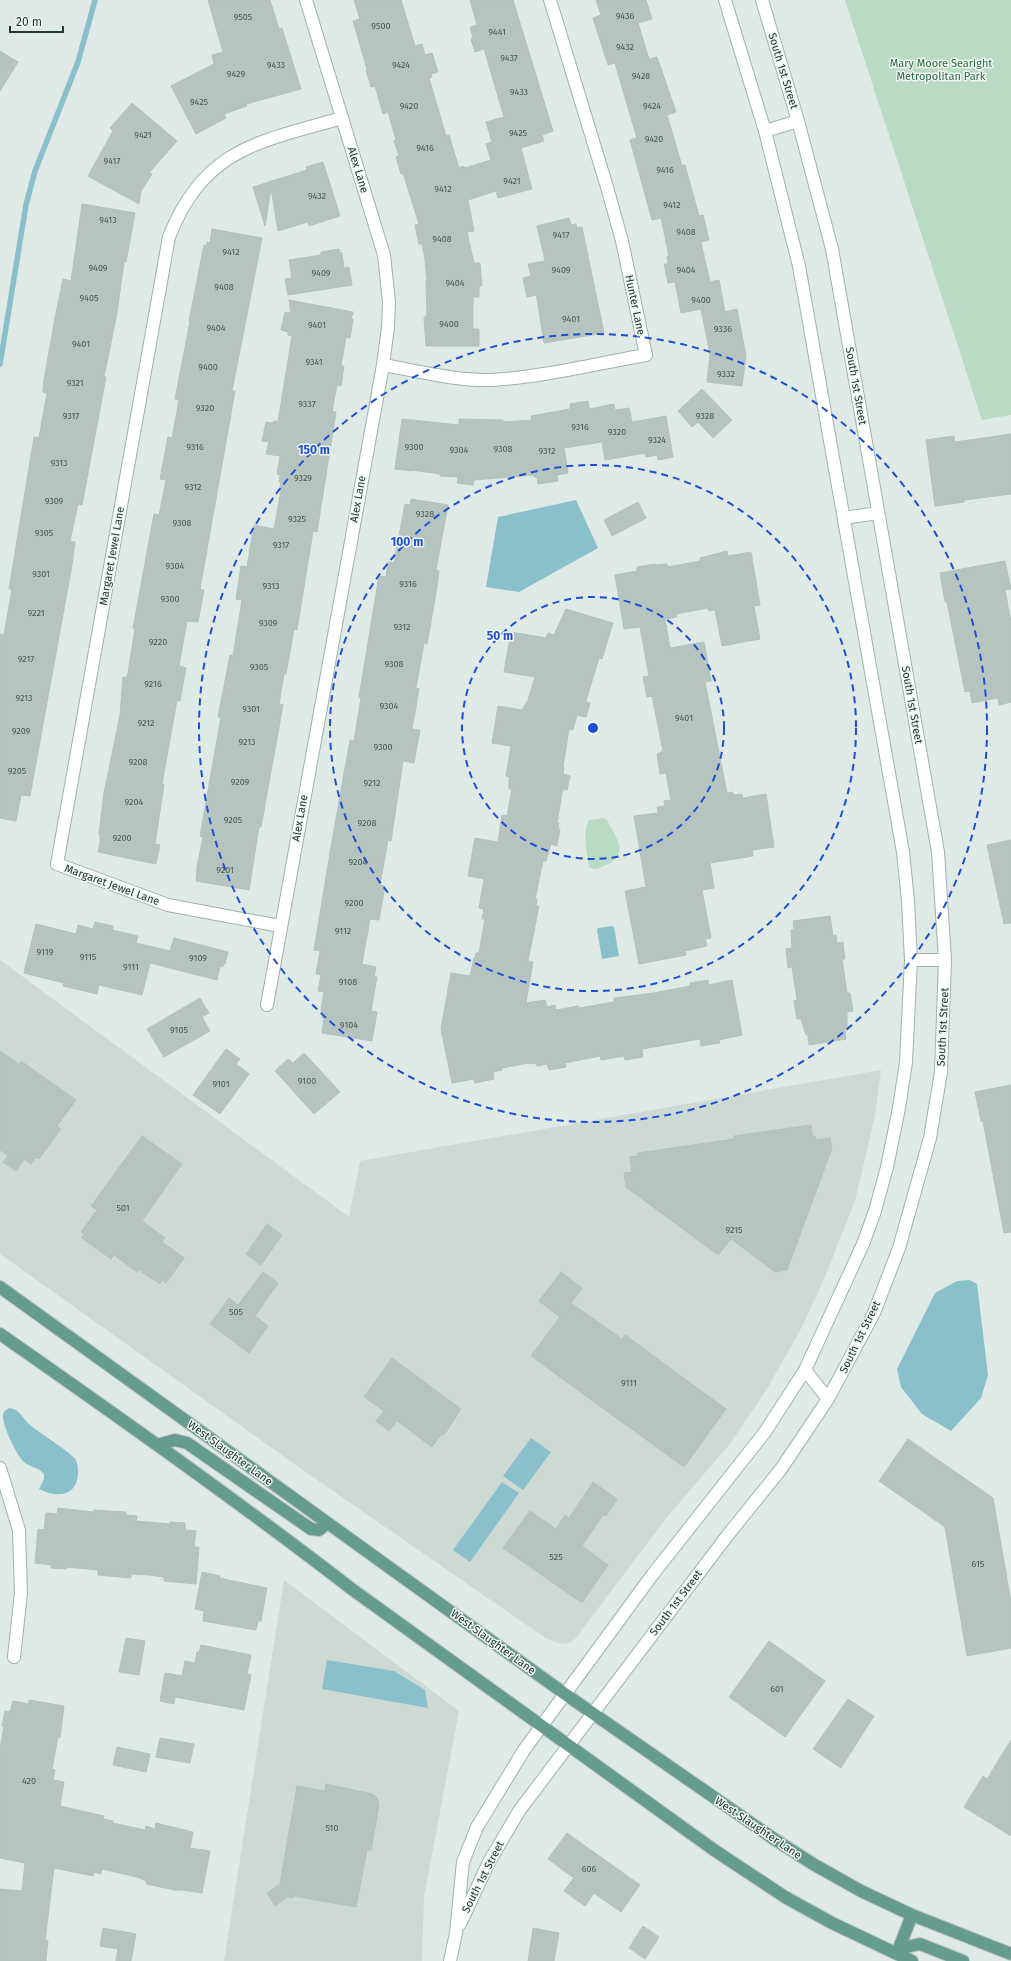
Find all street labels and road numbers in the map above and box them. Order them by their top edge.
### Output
street label: South 1st Street [765,31,801,111]
street label: Alex Lane [345,145,371,195]
street label: Hunter Lane [622,274,648,336]
street label: South 1st Street [843,346,869,426]
street label: Alex Lane [347,475,369,523]
street label: Margaret Jewel Lane [97,506,127,606]
street label: South 1st Street [899,665,925,745]
street label: Alex Lane [289,794,311,842]
street label: Margaret Jewel Lane [63,862,161,908]
street label: South 1st Street [934,987,952,1067]
street label: South 1st Street [837,1299,883,1375]
street label: West Slaughter Lane [185,1418,275,1488]
street label: South 1st Street [647,1568,705,1638]
street label: West Slaughter Lane [448,1607,538,1677]
street label: West Slaughter Lane [712,1794,804,1862]
street label: South 1st Street [459,1839,507,1915]

